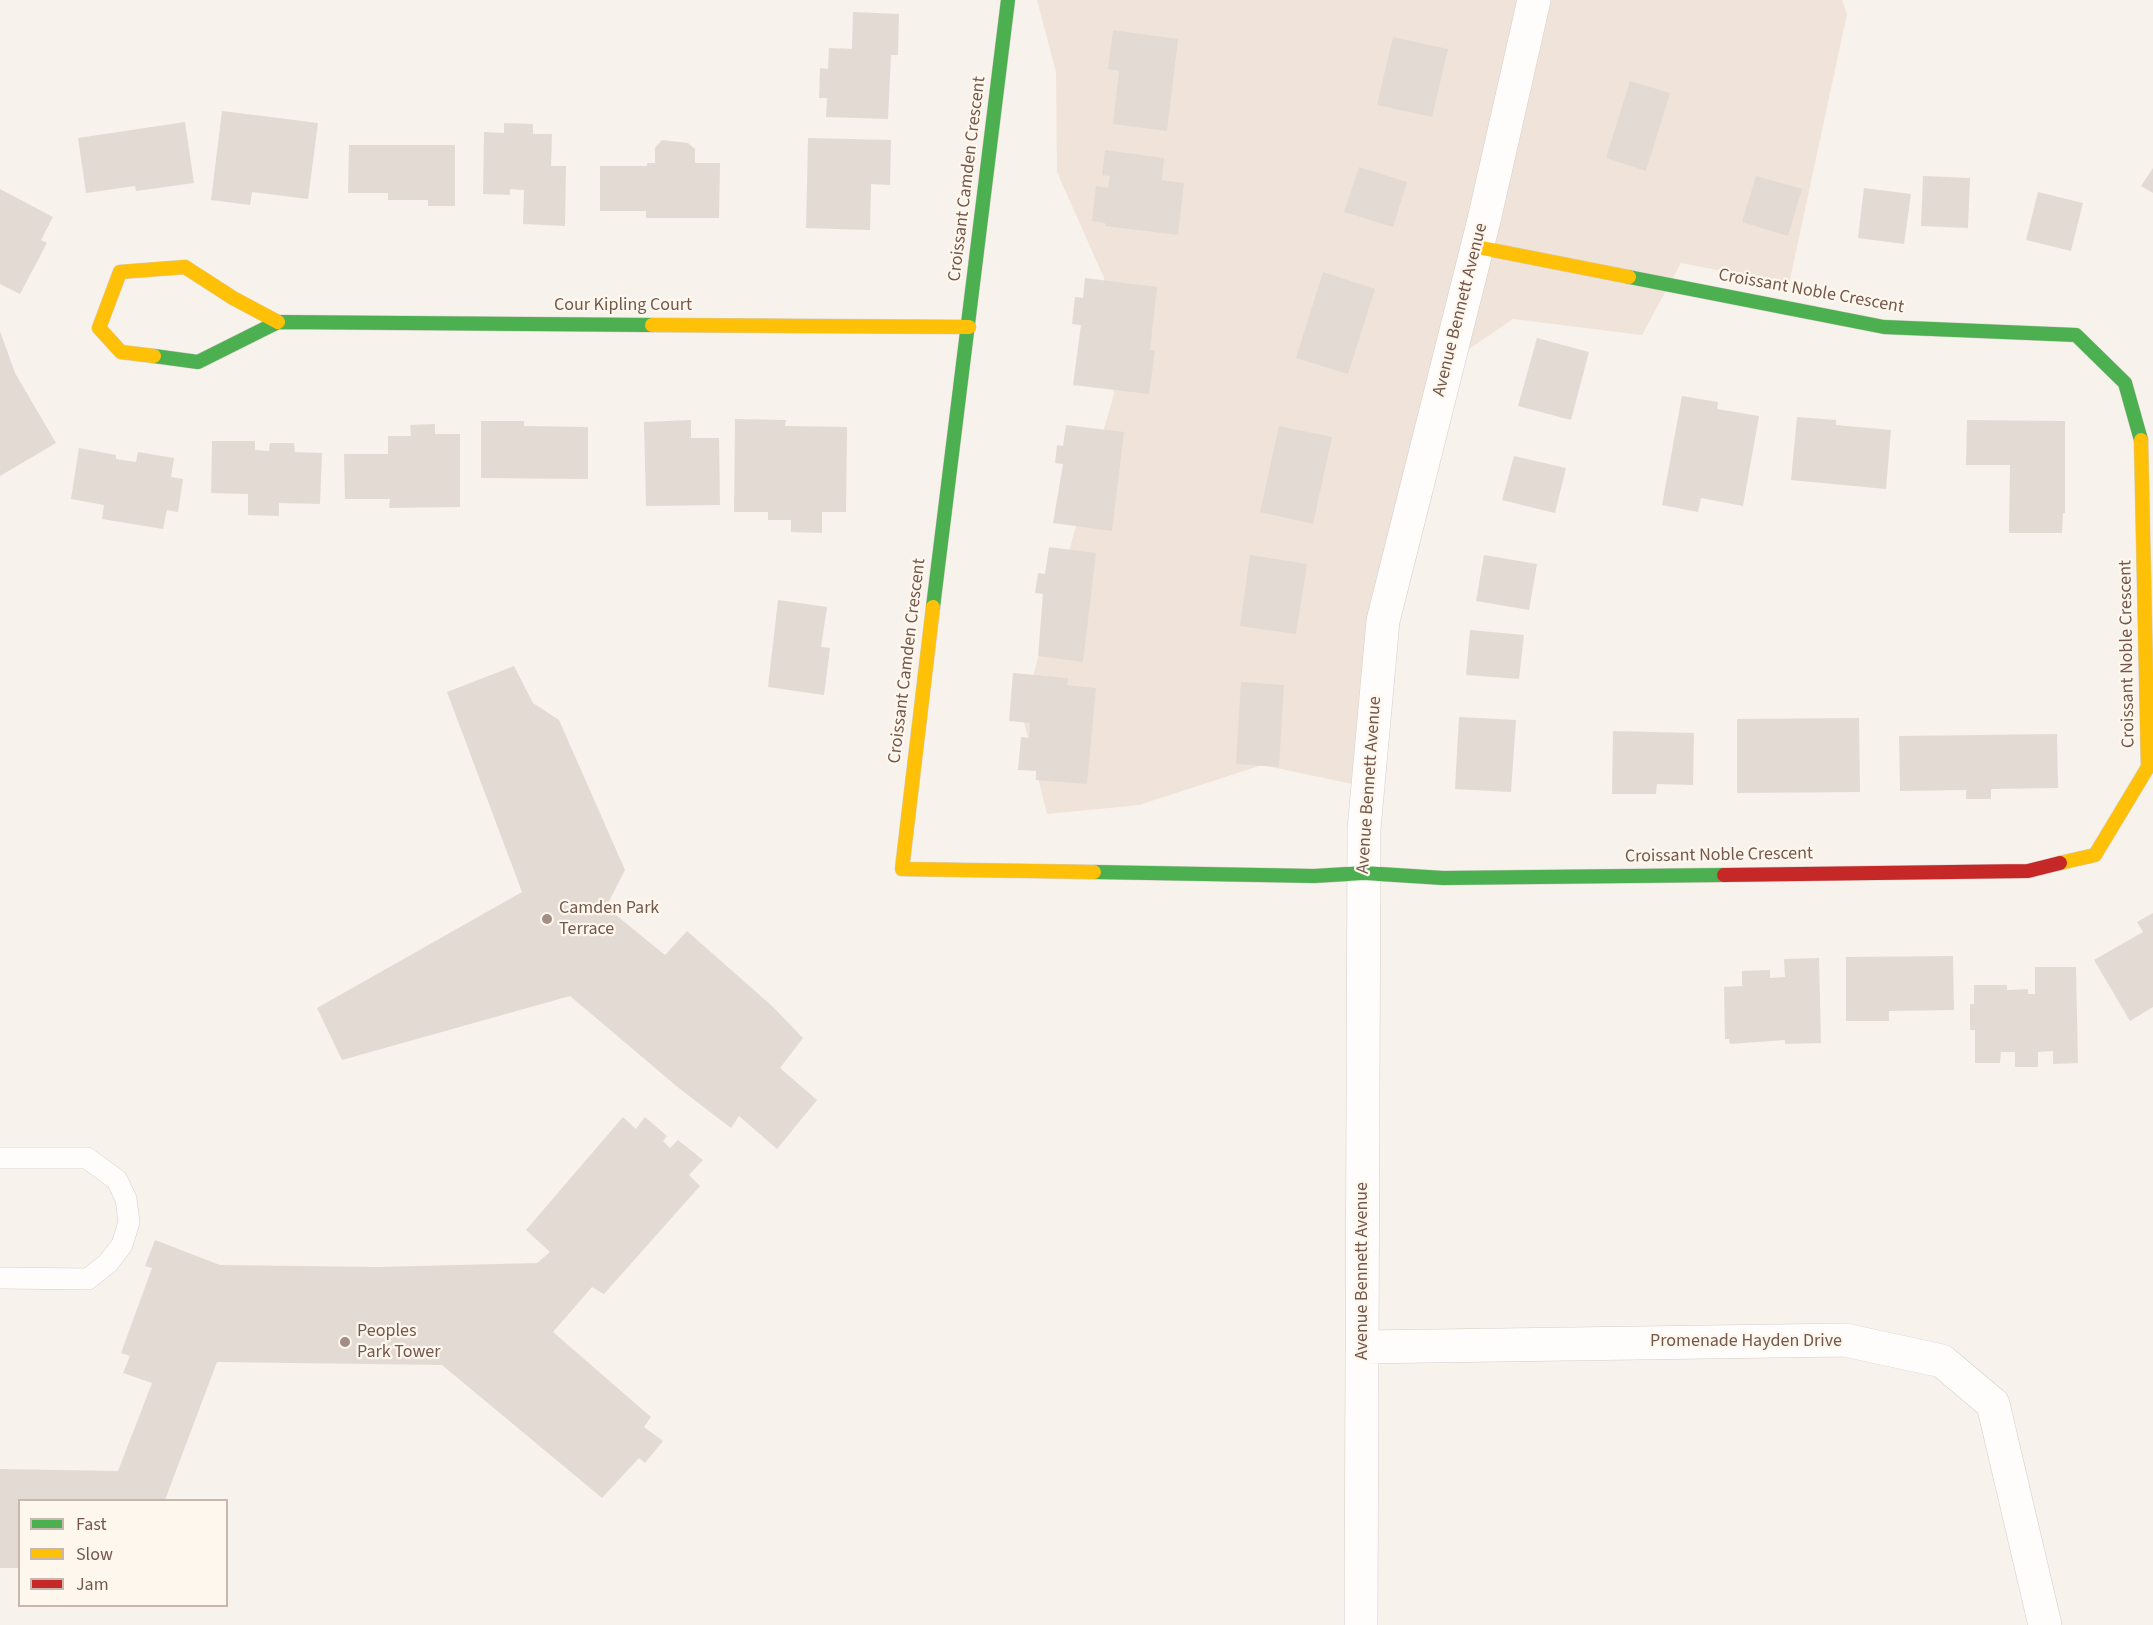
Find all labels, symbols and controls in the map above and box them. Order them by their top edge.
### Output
street label: Croissant Camden Crescent [945,75,991,283]
street label: Avenue Bennett Avenue [1429,221,1493,399]
street label: Croissant Noble Crescent [1716,265,1906,319]
street label: Cour Kipling Court [554,295,692,317]
street label: Croissant Camden Crescent [885,557,931,765]
street label: Croissant Noble Crescent [2116,560,2140,748]
street label: Avenue Bennett Avenue [1353,696,1387,874]
street label: Croissant Noble Crescent [1625,844,1813,868]
place label: Camden Park Terrace [559,898,659,940]
marker: Camden Park Terrace [540,912,554,926]
street label: Avenue Bennett Avenue [1352,1182,1374,1360]
place label: Peoples Park Tower [357,1321,440,1364]
street label: Promenade Hayden Drive [1650,1331,1842,1353]
marker: Peoples Park Tower [338,1335,352,1349]
legend [18,1499,228,1607]
text: Fast [76,1512,107,1537]
text: Slow [76,1542,113,1567]
text: Jam [76,1572,109,1597]

